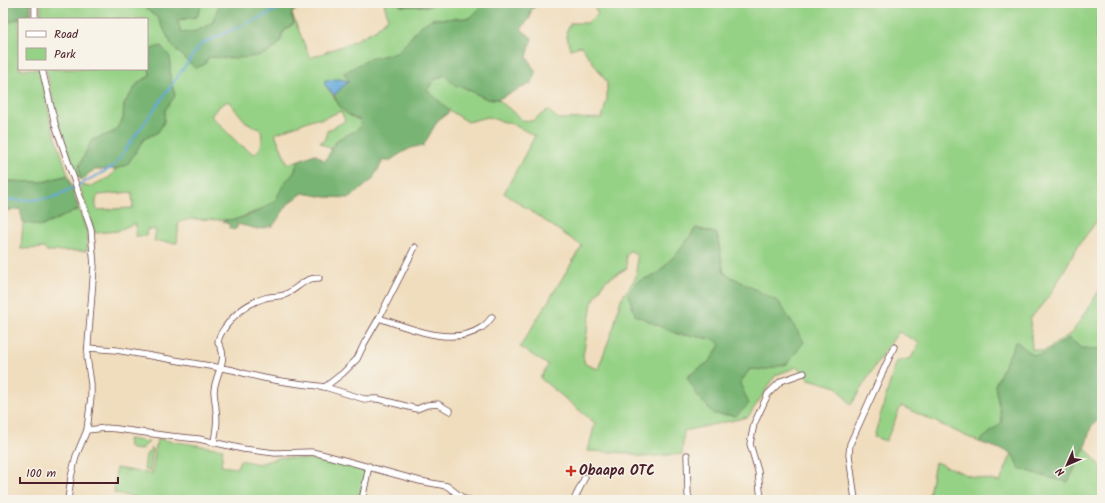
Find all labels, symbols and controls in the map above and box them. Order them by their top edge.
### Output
legend [18,18,148,70]
text: Road [54,25,79,44]
text: Park [54,45,76,64]
north arrow [1047,445,1087,485]
scale bar [20,459,118,485]
place label: Obaapa OTC [579,460,655,482]
text: N [1052,463,1069,480]
text: 100 m [26,464,57,483]
marker: Obaapa OTC [566,466,576,476]

